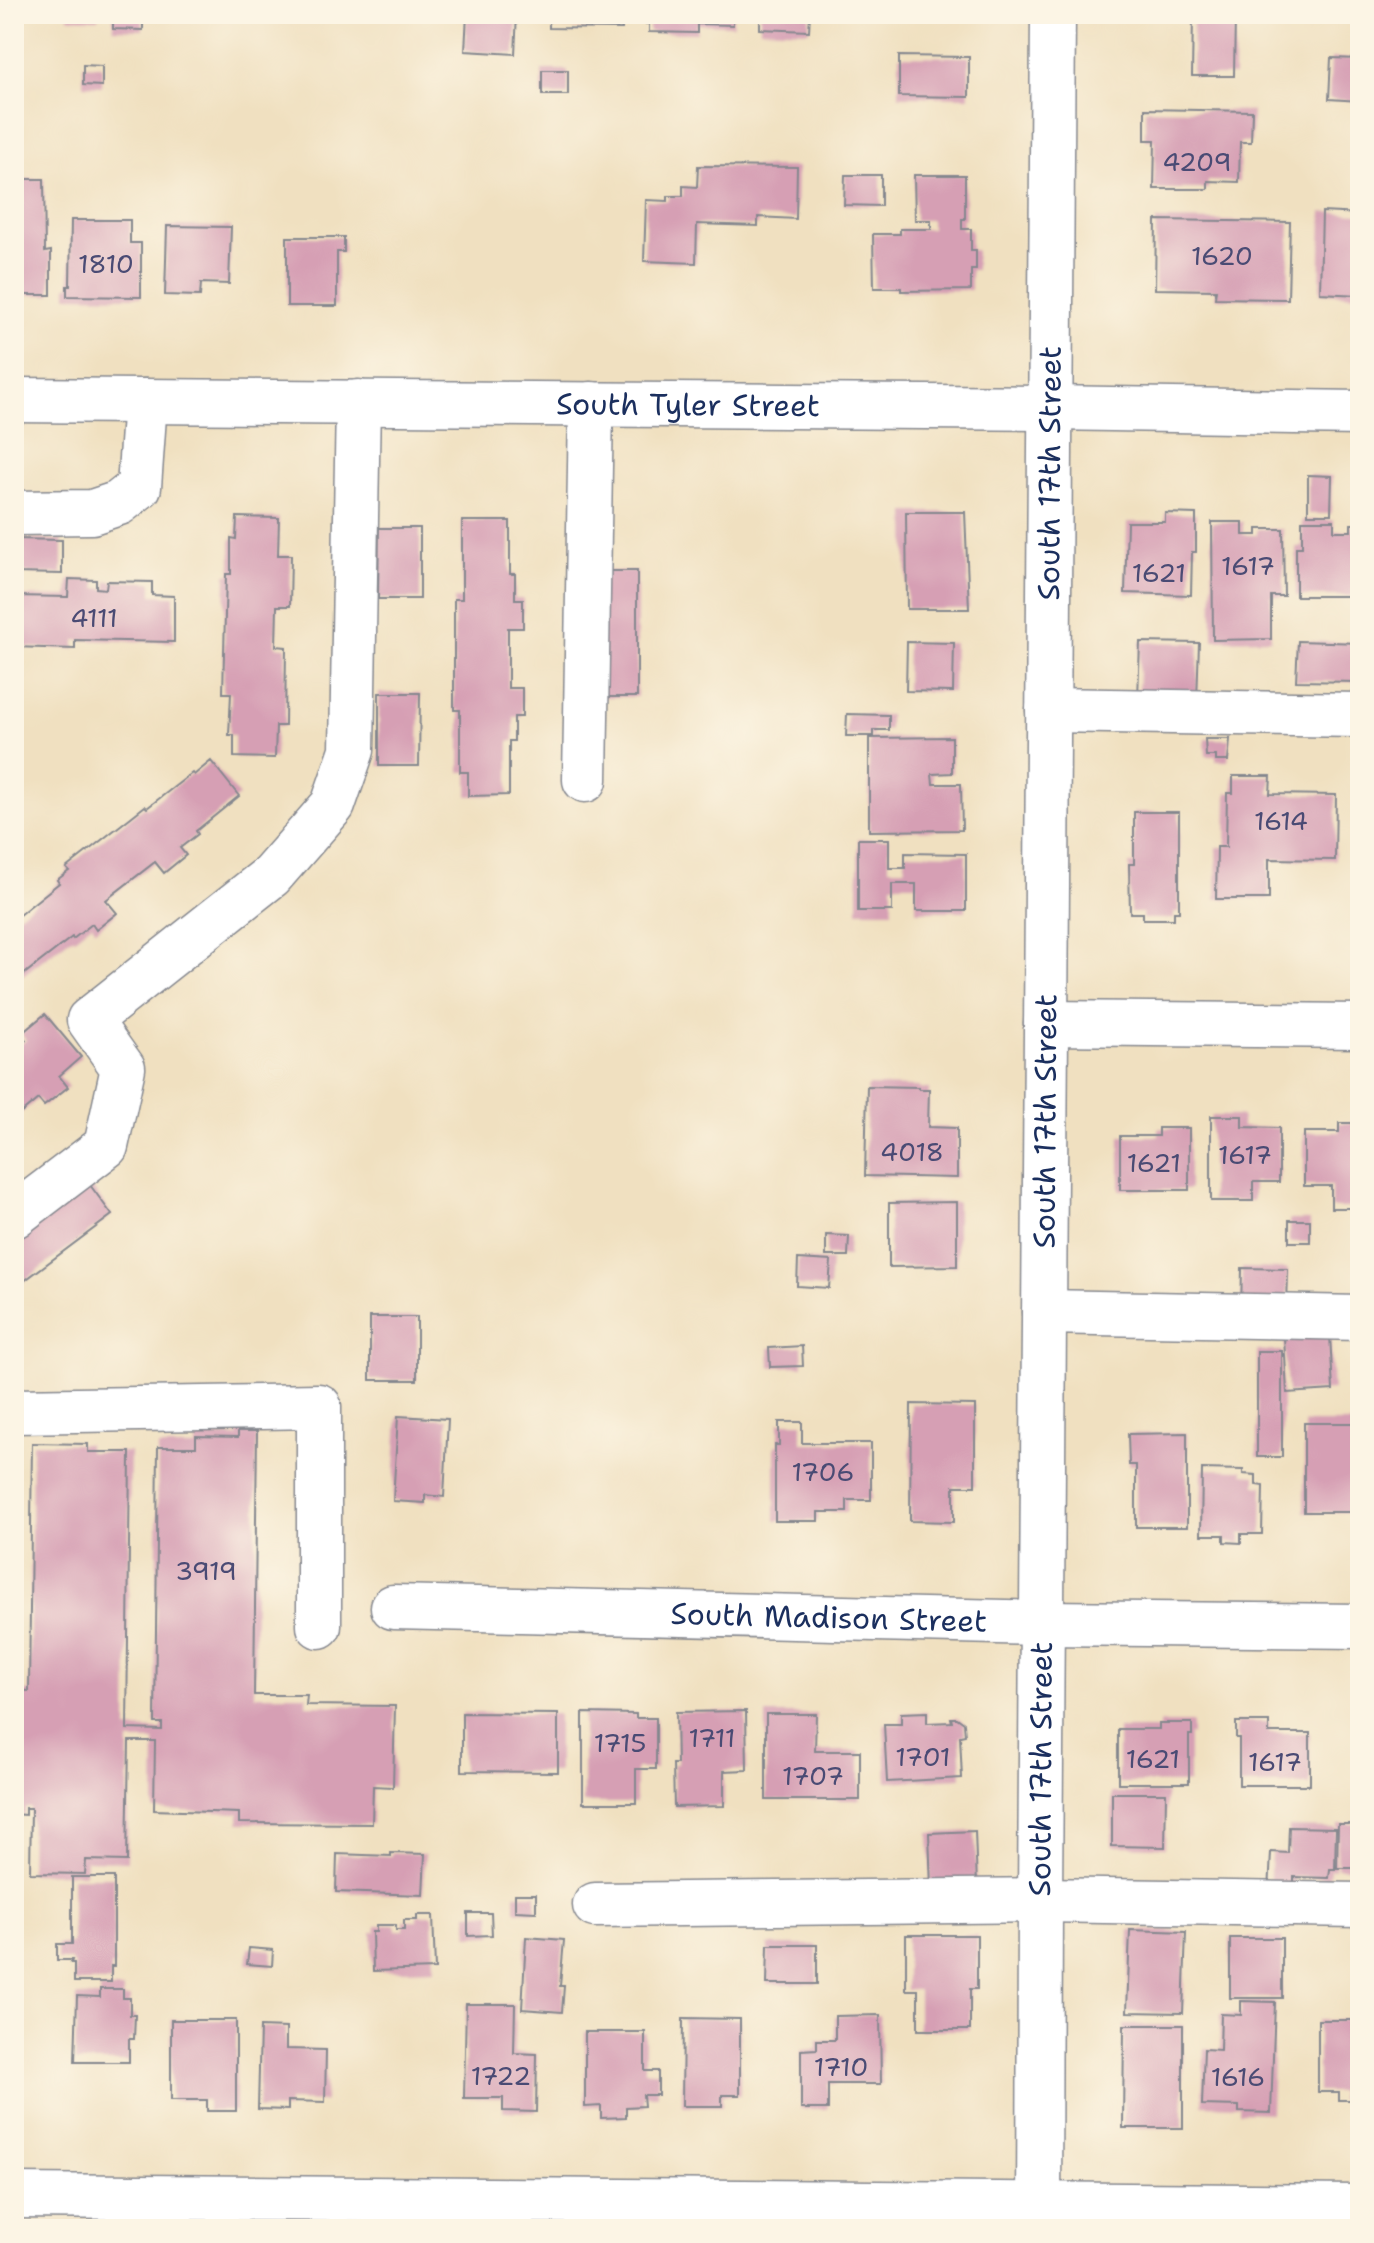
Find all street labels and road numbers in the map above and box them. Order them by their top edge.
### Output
street label: South 17th Street [1028,346,1071,601]
street label: South Tyler Street [556,383,820,426]
street label: South 17th Street [1023,994,1066,1248]
street label: South Madison Street [670,1593,988,1642]
street label: South 17th Street [1019,1642,1062,1896]

